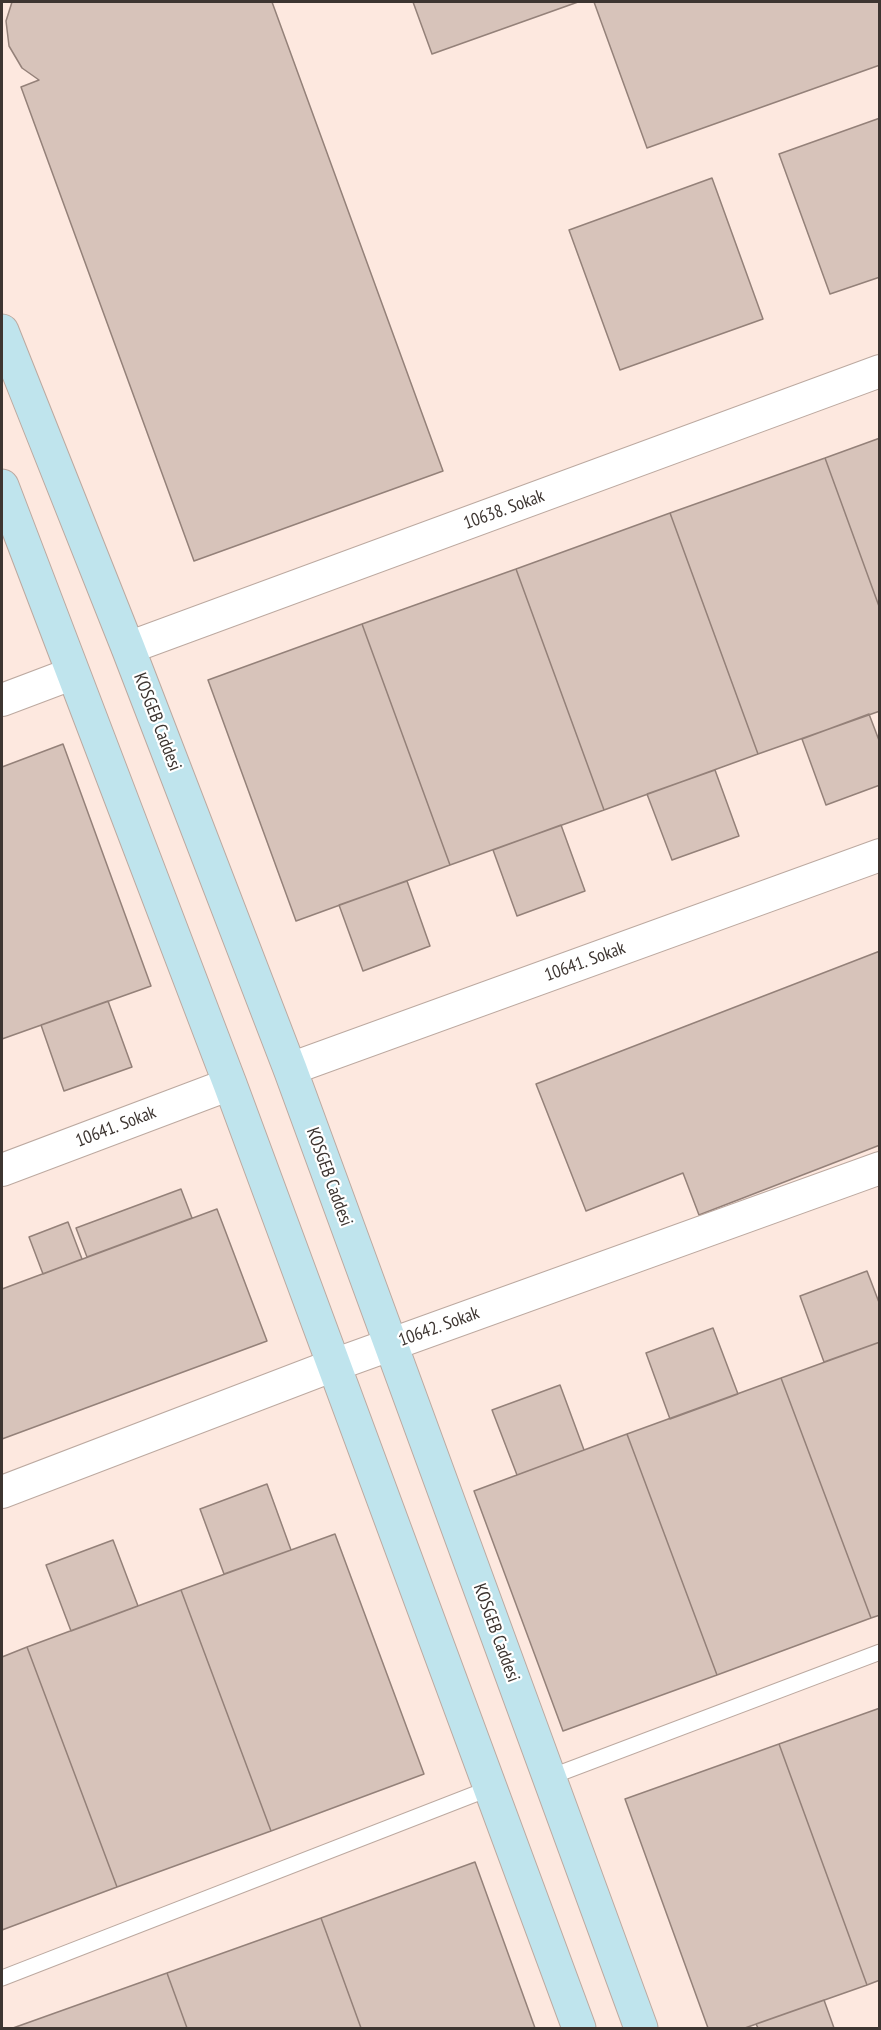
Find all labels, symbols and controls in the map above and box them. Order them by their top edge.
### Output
street label: 10638. Sokak [461,485,547,535]
street label: KOSGEB Caddesi [128,670,186,774]
street label: 10641. Sokak [542,937,628,987]
street label: 10641. Sokak [73,1102,159,1152]
street label: KOSGEB Caddesi [301,1125,357,1229]
street label: 10642. Sokak [396,1302,482,1352]
street label: KOSGEB Caddesi [468,1581,524,1685]

